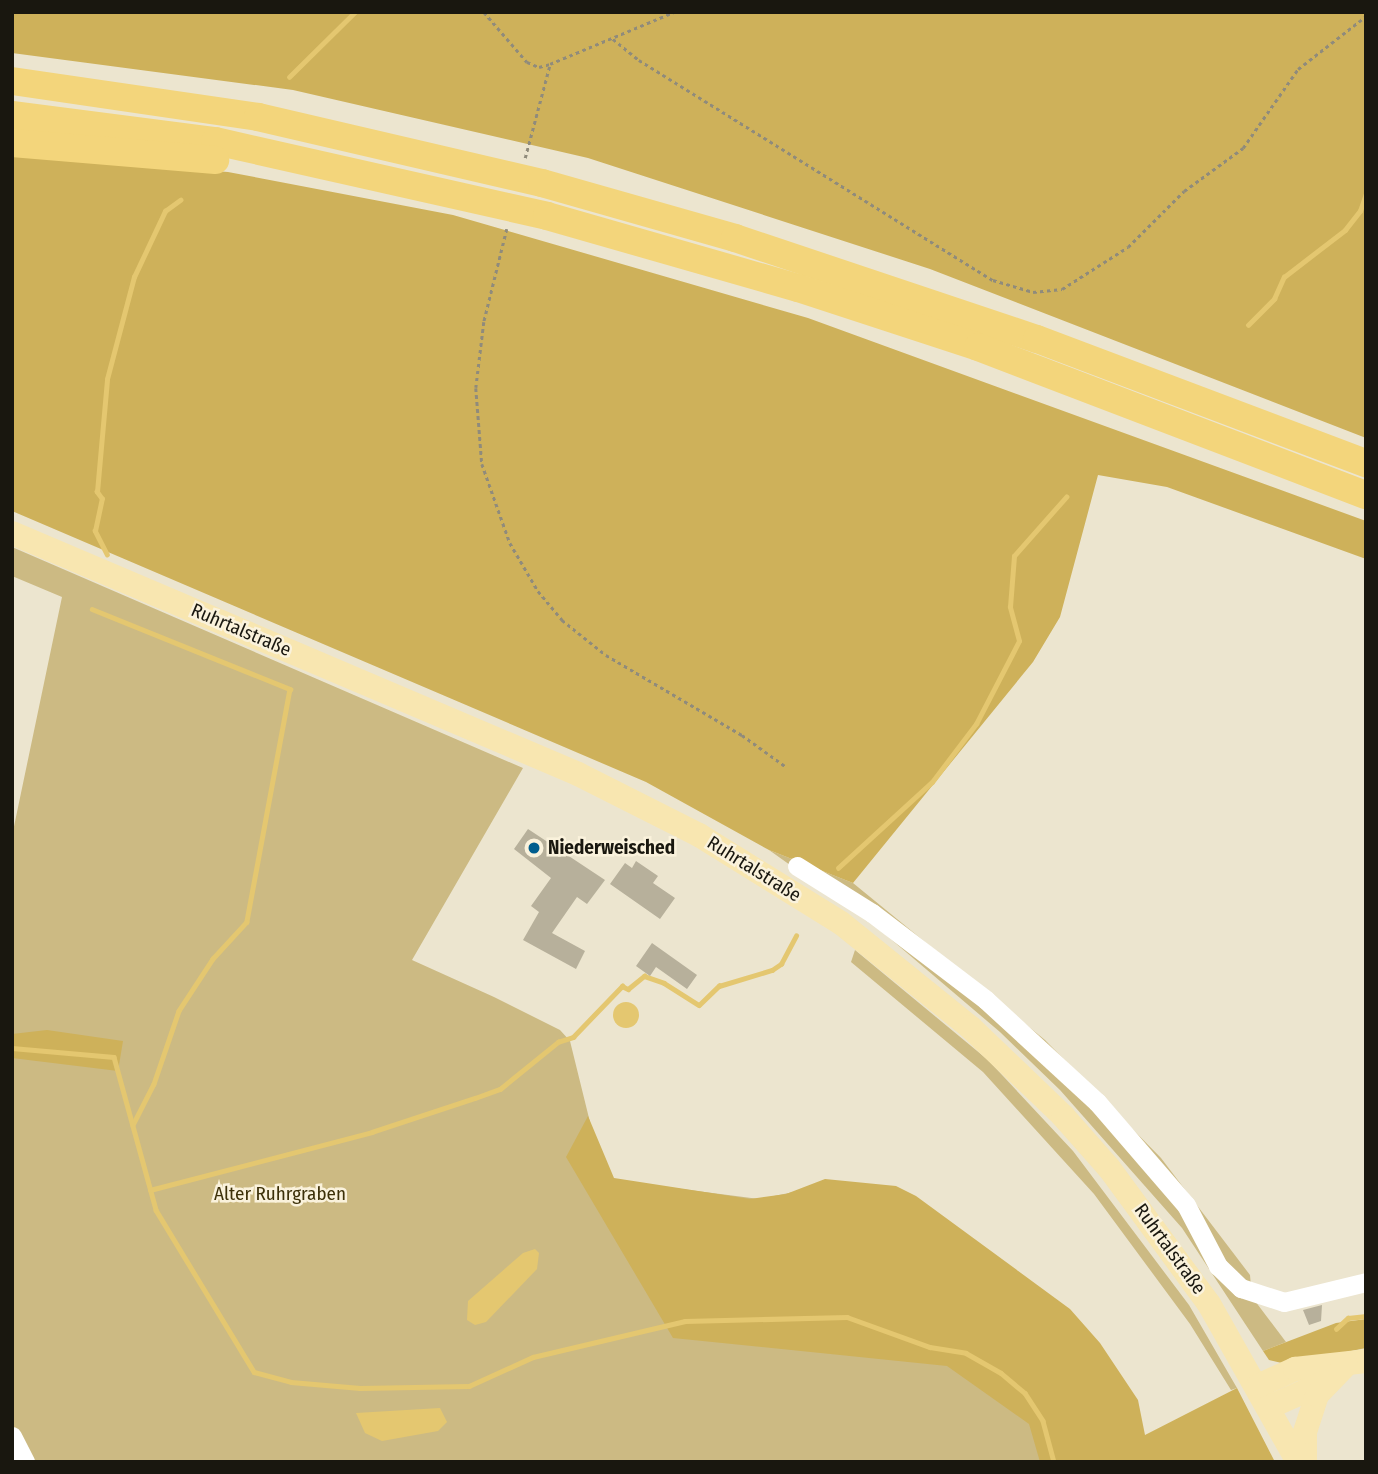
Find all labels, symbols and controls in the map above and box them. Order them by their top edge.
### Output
street label: Ruhrtalstraße [188,599,294,661]
street label: Ruhrtalstraße [703,831,805,907]
place label: Niederweisched [548,837,675,859]
marker: Niederweisched [526,840,542,856]
park label: Alter Ruhrgraben [214,1183,346,1205]
street label: Ruhrtalstraße [1130,1199,1210,1299]

